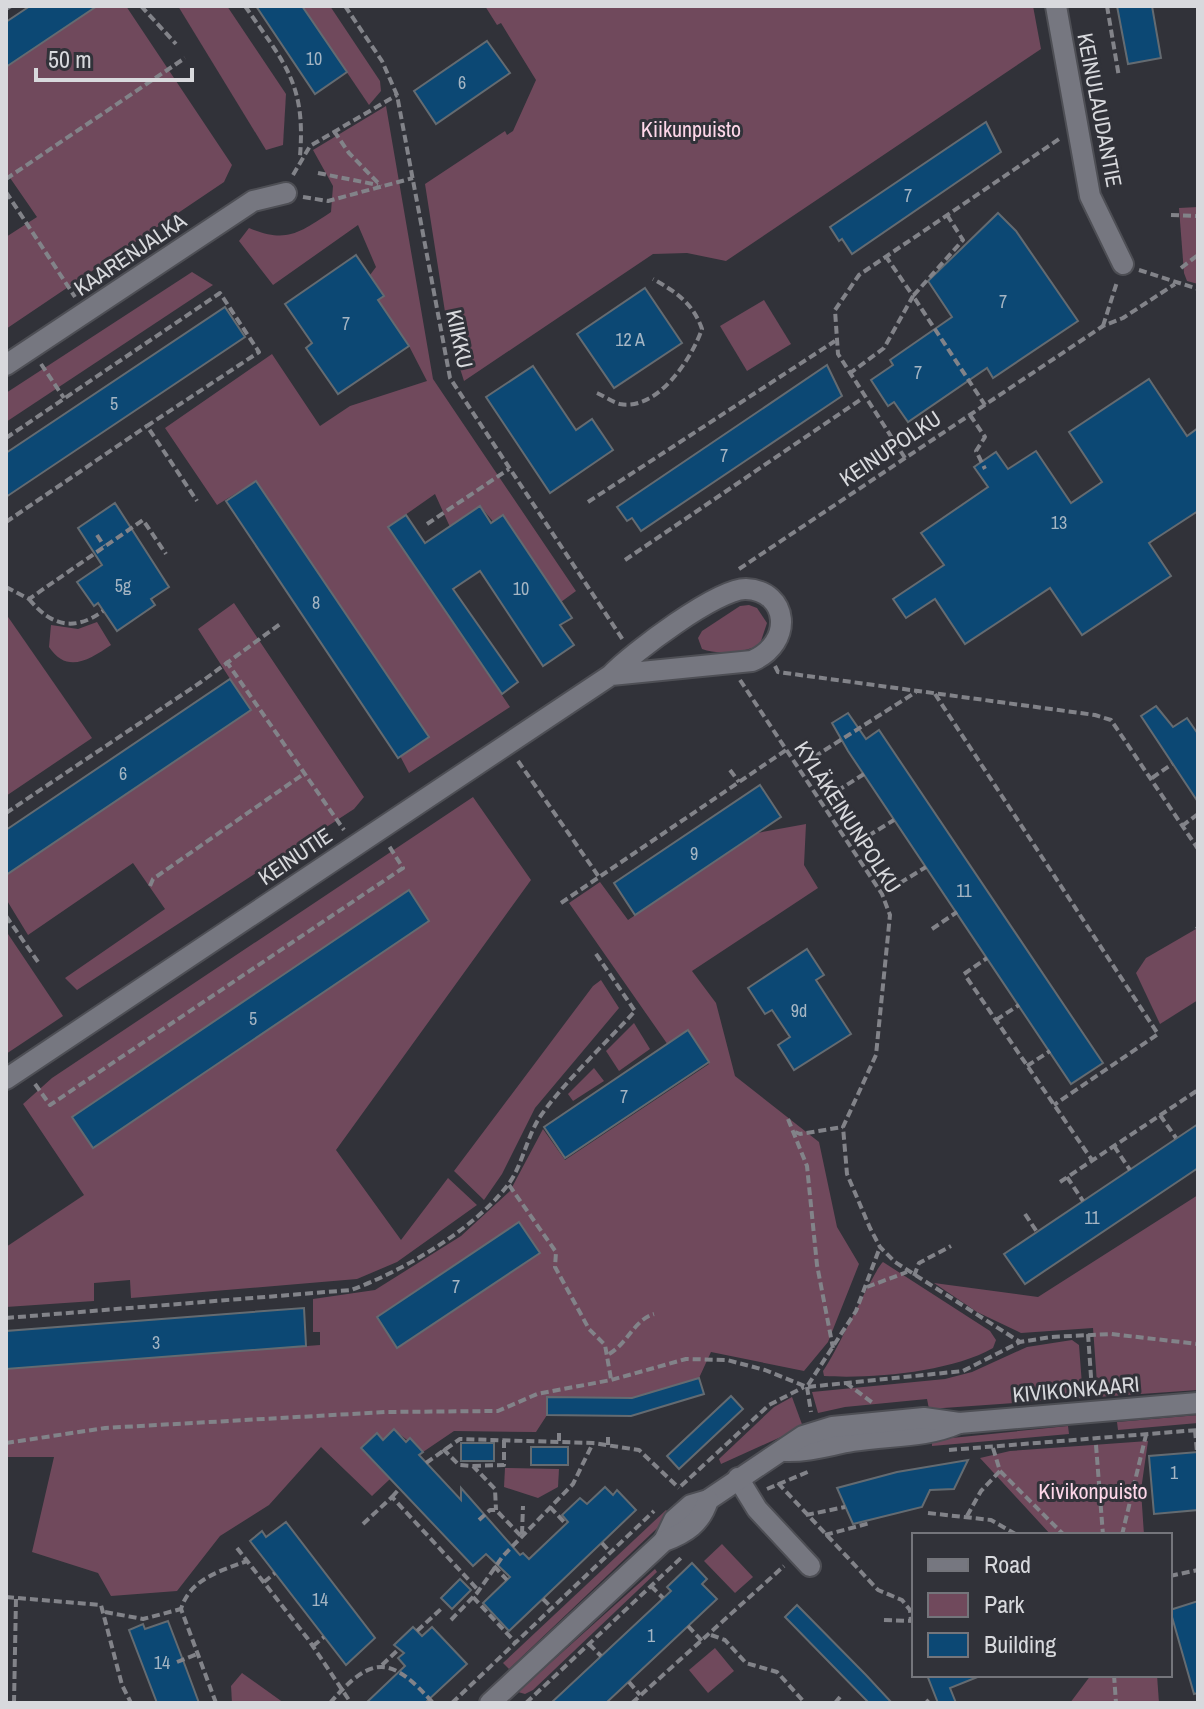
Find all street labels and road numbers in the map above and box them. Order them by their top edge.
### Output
street label: KEINULAUDANTIE [1070,30,1130,190]
street label: KAARENJALKA [68,205,193,303]
street label: KIIKKU [439,307,481,371]
street label: KEINUPOLKU [833,403,947,493]
street label: KYLÄKEINUNPOLKU [788,735,908,899]
street label: KEINUTIE [252,820,338,892]
street label: KIVIKONKAARI [1011,1369,1141,1409]

